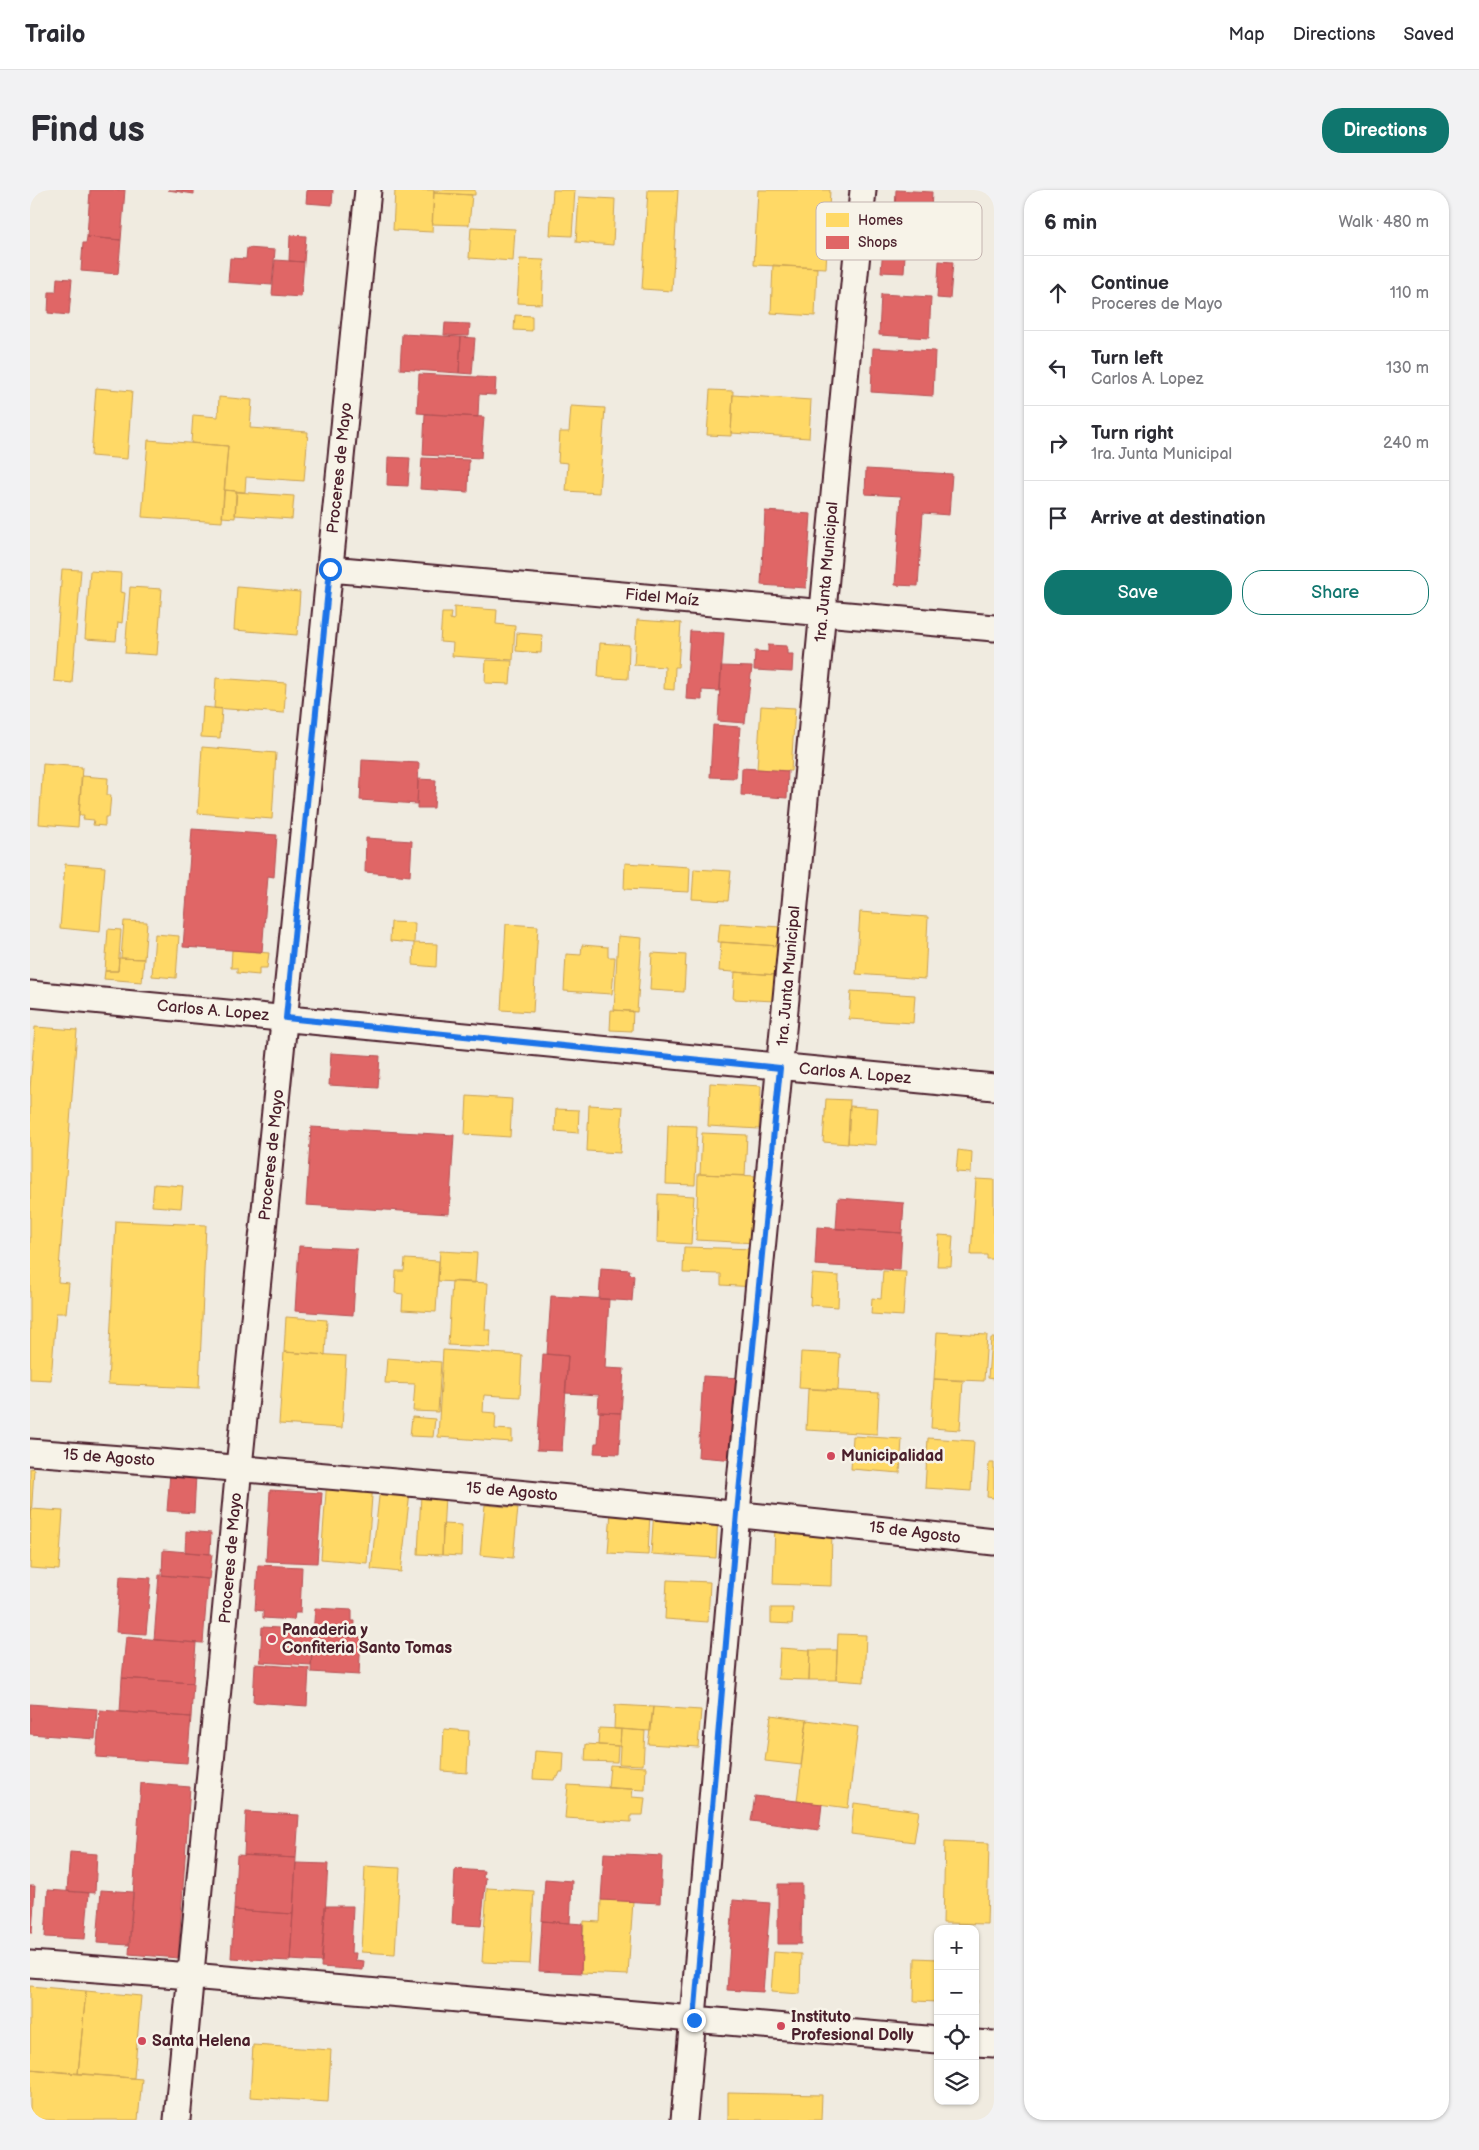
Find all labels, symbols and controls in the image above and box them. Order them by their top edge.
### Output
text: Trailo [25,20,85,49]
text: Map [1229,24,1265,45]
text: Directions [1293,24,1375,45]
text: Saved [1403,24,1454,45]
button: Directions [1322,108,1449,153]
text: Find us [30,109,145,152]
legend [816,202,982,260]
text: 6 min [1044,210,1097,235]
text: Homes [858,212,903,229]
text: Walk · 480 m [1338,213,1429,232]
text: Shops [858,234,897,251]
text: Continue [1091,272,1169,295]
icon: ahead [1044,279,1072,307]
text: 110 m [1390,284,1429,303]
text: Proceres de Mayo [1091,295,1223,314]
text: Turn left [1091,347,1163,370]
icon: left [1044,354,1072,382]
text: 130 m [1386,359,1429,378]
text: Carlos A. Lopez [1091,370,1203,389]
street label: Proceres de Mayo [324,402,356,534]
text: Turn right [1091,422,1174,445]
icon: right [1044,429,1072,457]
text: 240 m [1383,434,1429,453]
text: 1ra. Junta Municipal [1091,445,1232,464]
street label: 1ra. Junta Municipal [811,501,843,643]
icon: arrive [1044,504,1072,532]
text: Arrive at destination [1091,507,1266,530]
route start [319,558,342,581]
button: Save [1044,570,1232,615]
button: Share [1242,570,1429,615]
street label: Fidel Maíz [624,585,700,611]
street label: 1ra. Junta Municipal [773,905,805,1047]
street label: Carlos A. Lopez [156,997,270,1025]
street label: Carlos A. Lopez [798,1060,912,1088]
street label: Proceres de Mayo [256,1089,288,1221]
street label: 15 de Agosto [62,1445,156,1471]
place label: Municipalidad [841,1447,943,1466]
marker: Municipalidad [825,1450,837,1462]
street label: 15 de Agosto [465,1479,559,1505]
street label: Proceres de Mayo [216,1492,246,1624]
street label: 15 de Agosto [868,1518,962,1548]
place label: Panaderia y Confiteria Santo Tomas [282,1621,452,1658]
marker: Panaderia y Confiteria Santo Tomas [266,1633,278,1645]
map controls [934,1925,979,2105]
button: + [934,1925,979,1970]
button: − [934,1970,979,2015]
place label: Instituto Profesional Dolly [791,2008,914,2045]
route end [683,2009,706,2032]
button: locate [934,2015,979,2060]
marker: Instituto Profesional Dolly [775,2020,787,2032]
place label: Santa Helena [152,2032,251,2051]
marker: Santa Helena [136,2035,148,2047]
button: layers [934,2060,979,2105]

